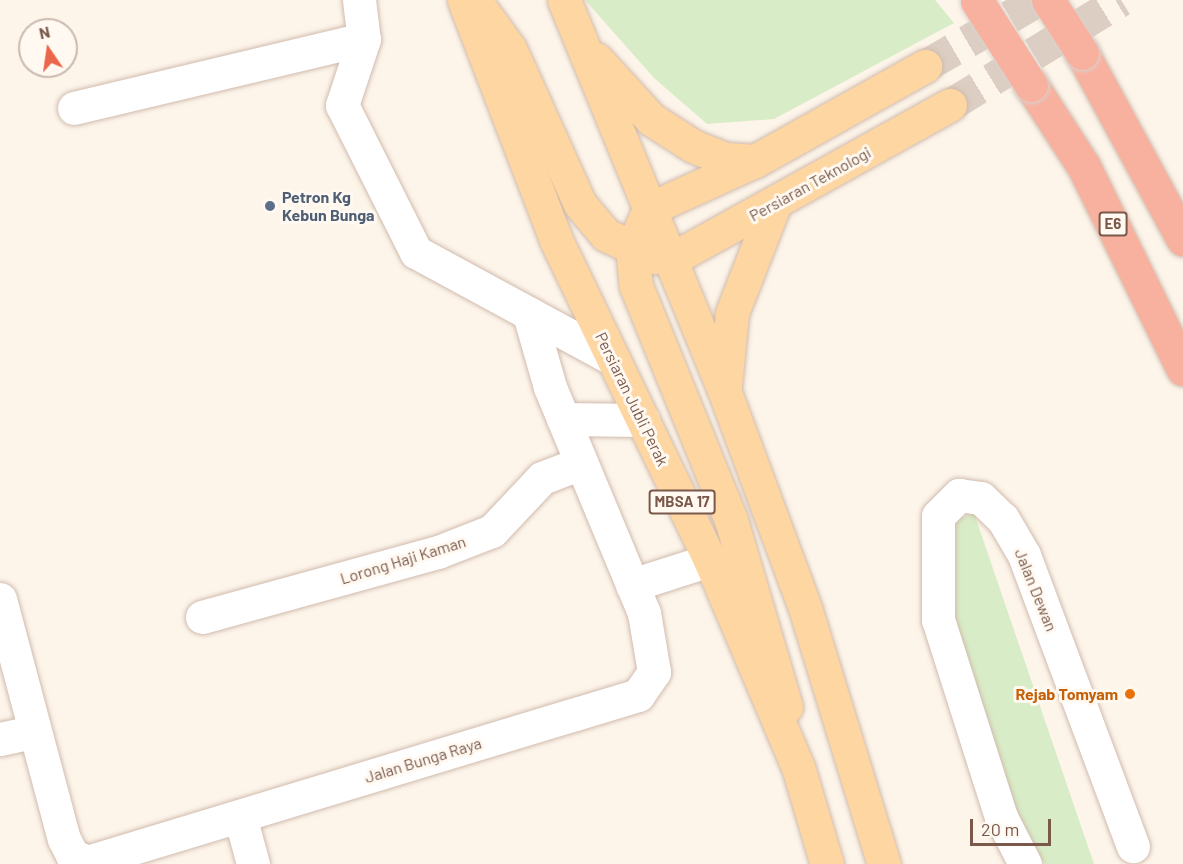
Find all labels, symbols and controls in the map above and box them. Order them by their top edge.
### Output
north arrow [18,18,78,78]
text: N [37,21,52,42]
street label: Persiaran Teknologi [746,143,874,225]
place label: Petron Kg Kebun Bunga [282,187,375,225]
marker: Petron Kg Kebun Bunga [263,199,277,213]
road number: E6 [1098,212,1128,236]
street label: Persiaran Jubli Perak [591,329,673,469]
road number: MBSA 17 [648,490,716,514]
street label: Lorong Haji Kaman [338,532,468,588]
street label: Jalan Dewan [1011,546,1061,634]
place label: Rejab Tomyam [1015,684,1118,704]
marker: Rejab Tomyam [1123,687,1137,701]
street label: Jalan Bunga Raya [362,733,484,787]
scale bar [973,807,1054,845]
text: 20 m [981,818,1019,840]

